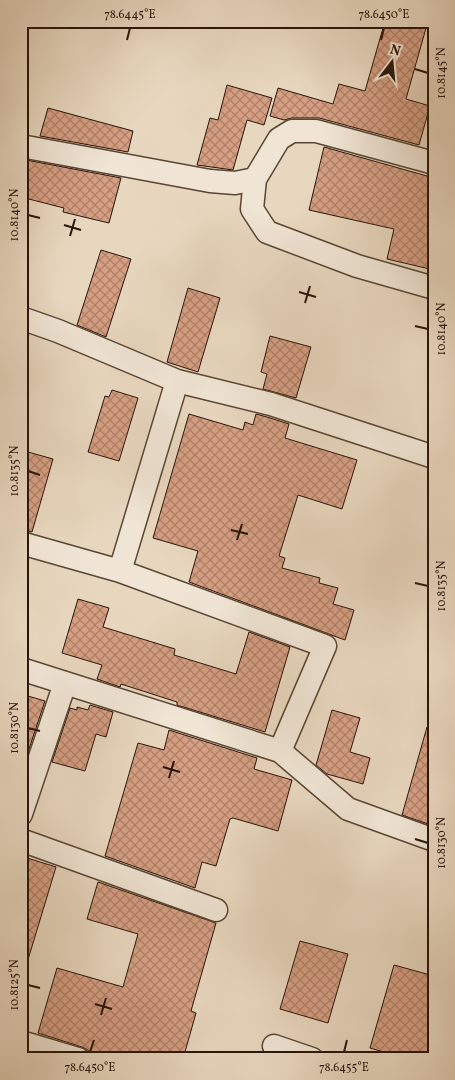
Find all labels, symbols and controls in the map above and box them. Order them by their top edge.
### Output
text: 78.6445°E [104,7,156,23]
text: 78.6450°E [358,7,410,23]
north arrow [368,38,418,88]
text: N [388,40,403,61]
text: 10.8145°N [434,47,450,99]
text: 10.8140°N [7,189,23,241]
text: 10.8140°N [434,303,450,355]
text: 10.8135°N [7,446,23,496]
text: 10.8135°N [434,561,450,611]
text: 10.8130°N [7,702,23,754]
text: 10.8130°N [434,817,450,869]
text: 10.8125°N [7,959,23,1011]
text: 78.6450°E [64,1060,116,1076]
text: 78.6455°E [319,1060,369,1076]

